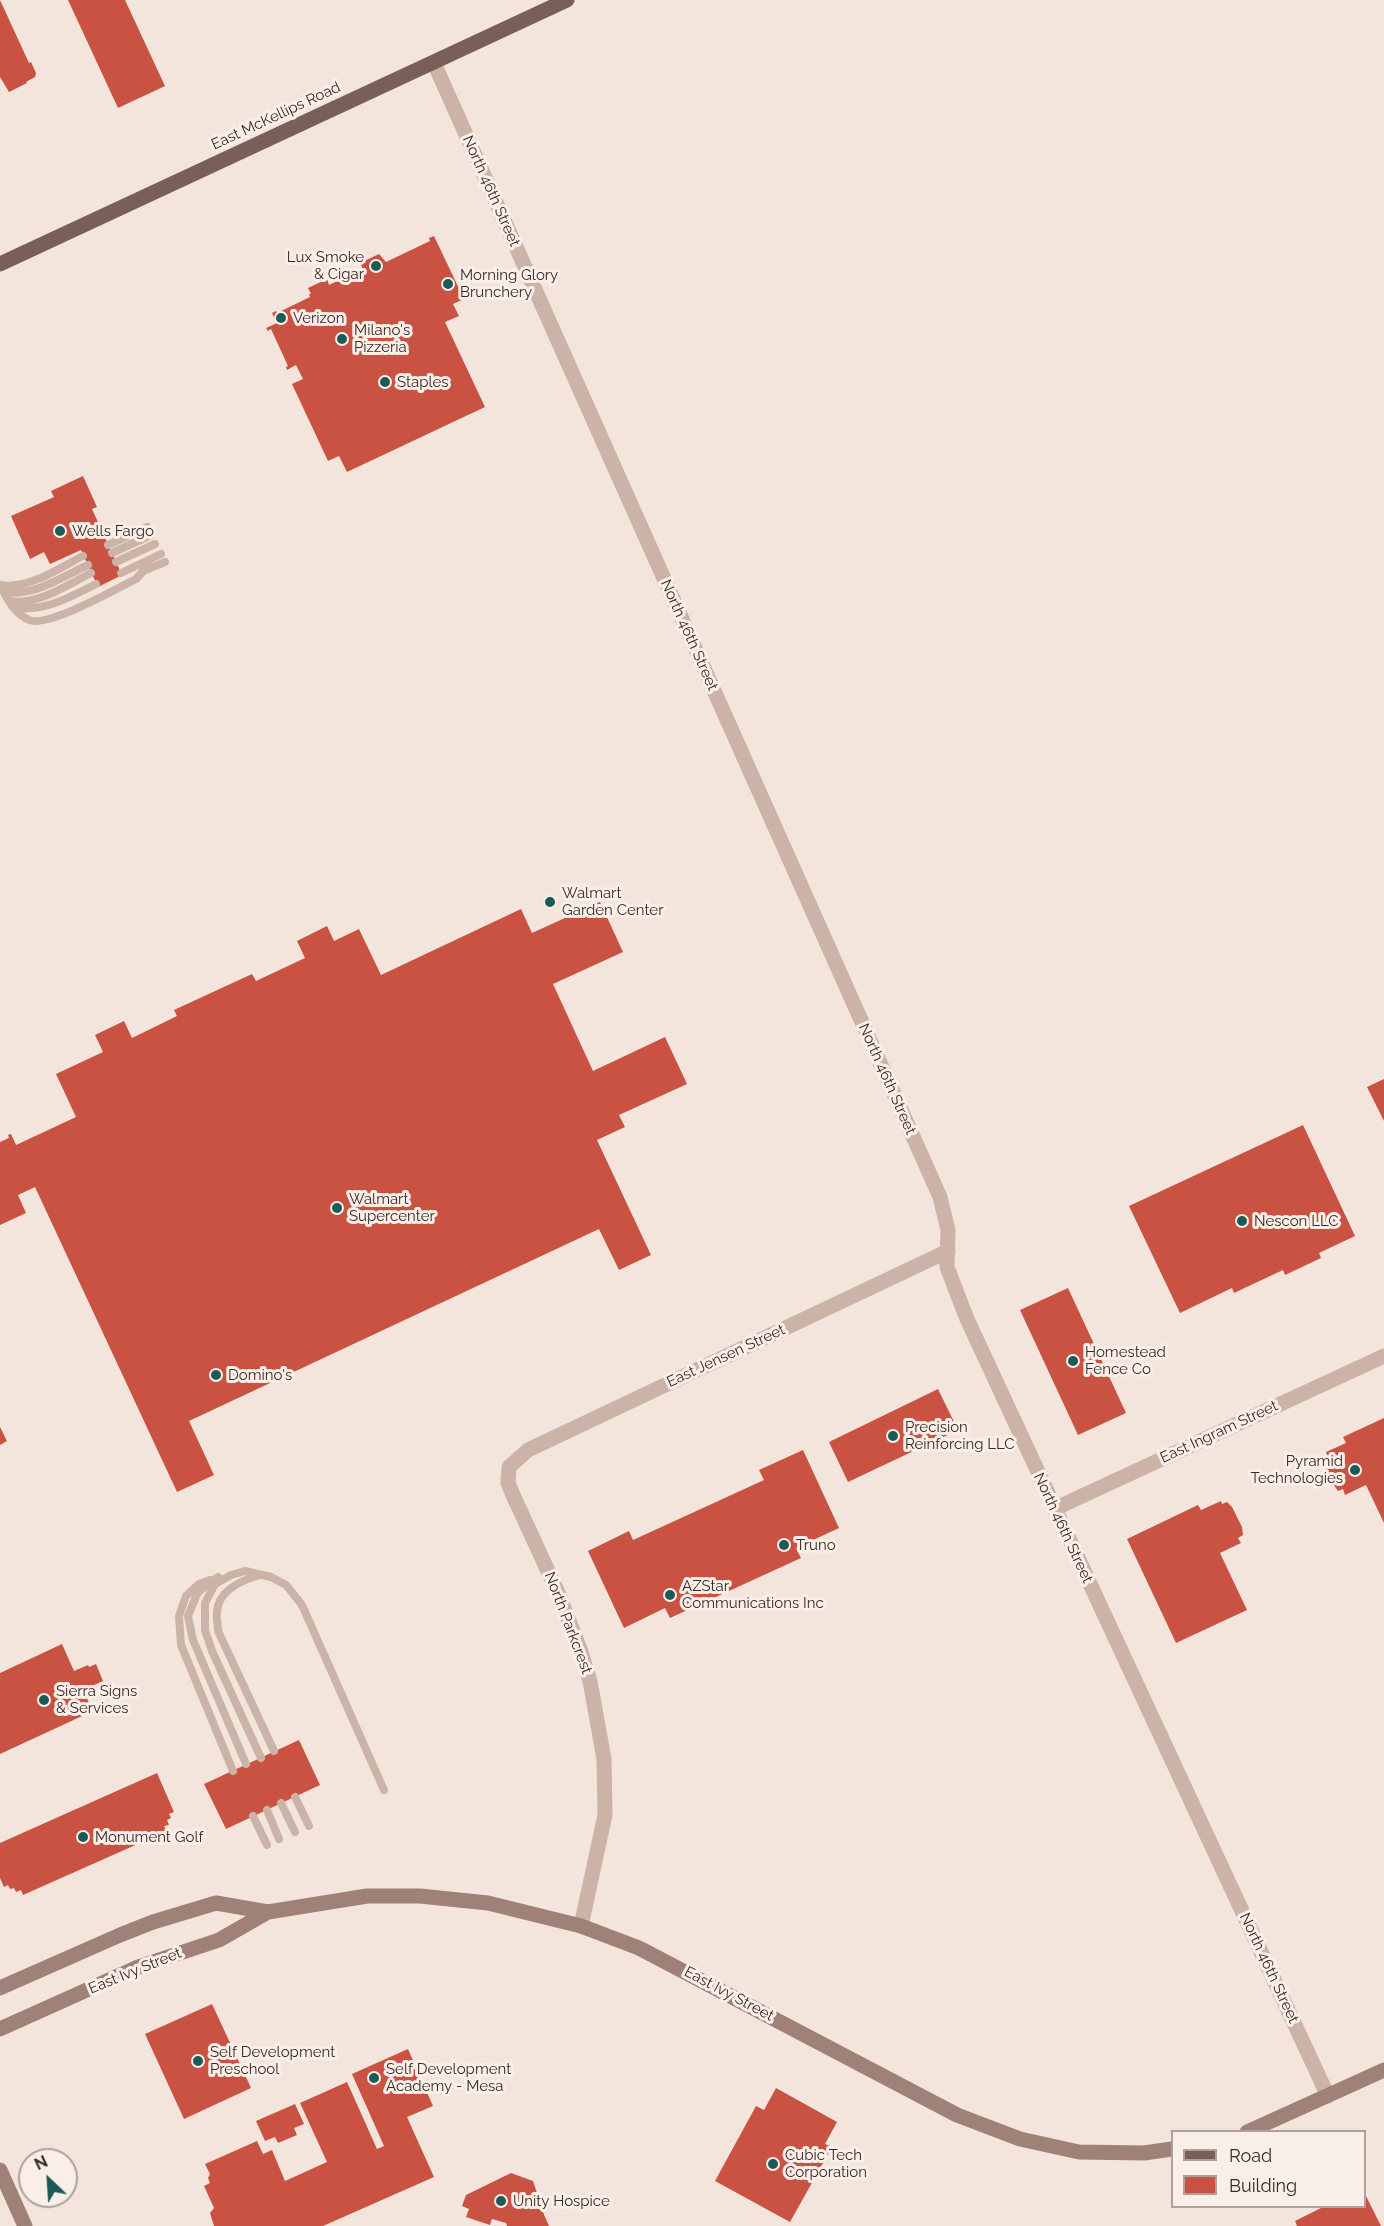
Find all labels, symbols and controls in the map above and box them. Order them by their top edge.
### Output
street label: East McKellips Road [209,78,343,154]
street label: North 46th Street [458,133,524,249]
place label: Lux Smoke & Cigar [287,248,364,283]
marker: Lux Smoke & Cigar [369,259,383,273]
place label: Morning Glory Brunchery [460,266,558,301]
marker: Morning Glory Brunchery [441,277,455,291]
place label: Verizon [293,309,344,327]
marker: Verizon [274,311,288,325]
place label: Milano's Pizzeria [354,321,410,356]
marker: Milano's Pizzeria [335,332,349,346]
place label: Staples [397,373,449,391]
marker: Staples [378,375,392,389]
place label: Wells Fargo [72,522,154,540]
marker: Wells Fargo [53,524,67,538]
street label: North 46th Street [656,577,722,693]
place label: Walmart Garden Center [562,884,663,919]
marker: Walmart Garden Center [543,895,557,909]
street label: North 46th Street [854,1021,920,1137]
place label: Walmart Supercenter [349,1190,435,1225]
marker: Walmart Supercenter [330,1201,344,1215]
place label: Nescon LLC [1254,1212,1339,1230]
marker: Nescon LLC [1235,1214,1249,1228]
street label: East Jensen Street [664,1321,788,1391]
place label: Homestead Fence Co [1085,1343,1166,1378]
marker: Homestead Fence Co [1066,1354,1080,1368]
place label: Domino's [228,1366,292,1384]
marker: Domino's [209,1368,223,1382]
street label: East Ingram Street [1157,1397,1281,1467]
place label: Precision Reinforcing LLC [905,1418,1015,1453]
marker: Precision Reinforcing LLC [886,1429,900,1443]
place label: Pyramid Technologies [1250,1452,1343,1487]
marker: Pyramid Technologies [1348,1463,1362,1477]
street label: North 46th Street [1030,1470,1096,1586]
place label: Truno [796,1536,836,1554]
marker: Truno [777,1538,791,1552]
street label: North Parkcrest [540,1569,596,1677]
place label: AZStar Communications Inc [682,1577,824,1612]
marker: AZStar Communications Inc [663,1588,677,1602]
place label: Sierra Signs & Services [56,1682,137,1717]
marker: Sierra Signs & Services [37,1693,51,1707]
place label: Monument Golf [95,1828,203,1846]
marker: Monument Golf [76,1830,90,1844]
street label: North 46th Street [1236,1910,1302,2026]
street label: East Ivy Street [86,1944,184,1998]
street label: East Ivy Street [681,1963,777,2025]
place label: Self Development Preschool [210,2043,335,2078]
marker: Self Development Preschool [191,2054,205,2068]
place label: Self Development Academy - Mesa [386,2060,511,2095]
marker: Self Development Academy - Mesa [367,2071,381,2085]
legend [1171,2130,1366,2208]
text: Road [1229,2145,1272,2166]
place label: Cubic Tech Corporation [785,2146,867,2181]
north arrow [18,2148,78,2208]
text: N [31,2152,51,2174]
marker: Cubic Tech Corporation [766,2157,780,2171]
text: Building [1229,2175,1297,2196]
place label: Unity Hospice [513,2192,610,2210]
marker: Unity Hospice [494,2194,508,2208]

